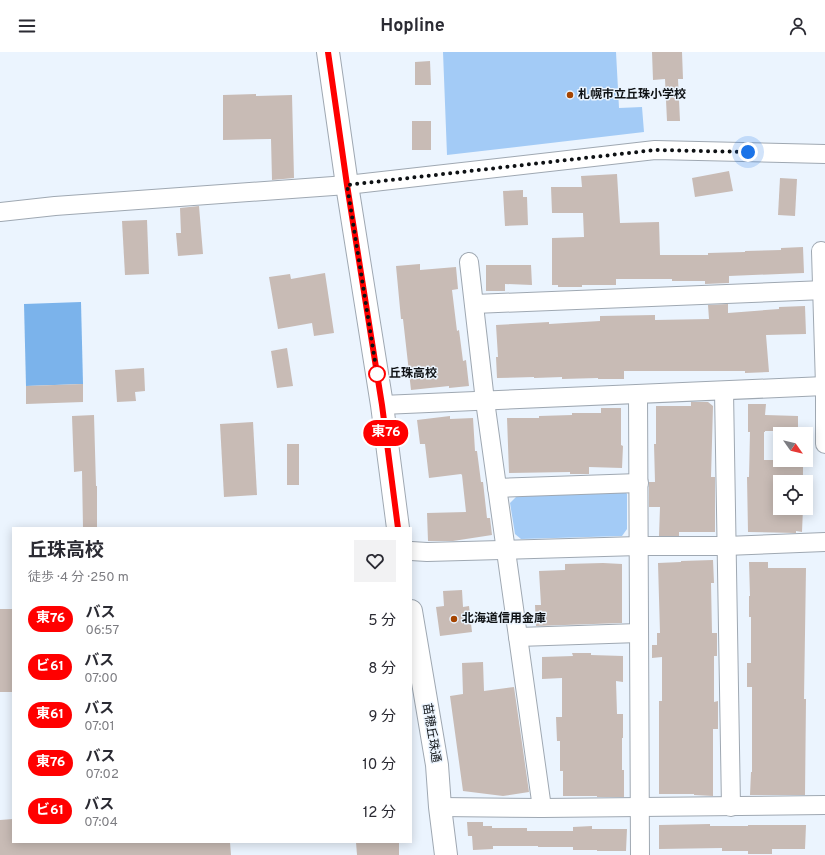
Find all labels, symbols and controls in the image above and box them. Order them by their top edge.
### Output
icon: menu [16,15,38,37]
text: Hopline [380,15,445,38]
icon: person [787,15,809,37]
place label: 札幌市立丘珠小学校 [578,87,686,103]
marker: 札幌市立丘珠小学校 [565,90,575,100]
your location [738,142,758,162]
marker: 丘珠高校 [368,365,386,383]
place label: 丘珠高校 [389,366,437,382]
line badge: 東76 [363,420,409,446]
text: 東76 [371,424,401,441]
north arrow [773,427,813,467]
map controls [773,427,813,515]
button: locate [773,475,813,515]
text: 丘珠高校 [28,539,104,563]
button: heart [354,540,396,582]
text: 徒歩 · 4 分 · 250 m [28,570,129,586]
text: バス [85,604,115,623]
text: 東76 [36,610,65,627]
place label: 北海道信用金庫 [462,611,546,627]
text: 5 分 [368,612,396,631]
marker: 北海道信用金庫 [449,614,459,624]
text: 06:57 [85,623,119,639]
text: バス [84,652,114,671]
text: ビ61 [36,658,64,675]
text: 8 分 [368,660,396,679]
text: 07:00 [84,671,118,687]
text: バス [84,700,114,719]
street label: 苗穂丘珠通 [418,702,444,764]
text: 東61 [36,706,64,723]
text: 9 分 [369,708,396,727]
text: 07:01 [84,719,115,735]
text: バス [85,748,115,767]
text: 東76 [36,754,65,771]
text: 10 分 [362,756,396,775]
text: 07:02 [85,767,119,783]
text: バス [84,796,114,815]
text: ビ61 [36,802,64,819]
text: 12 分 [363,804,396,823]
text: 07:04 [84,815,118,831]

